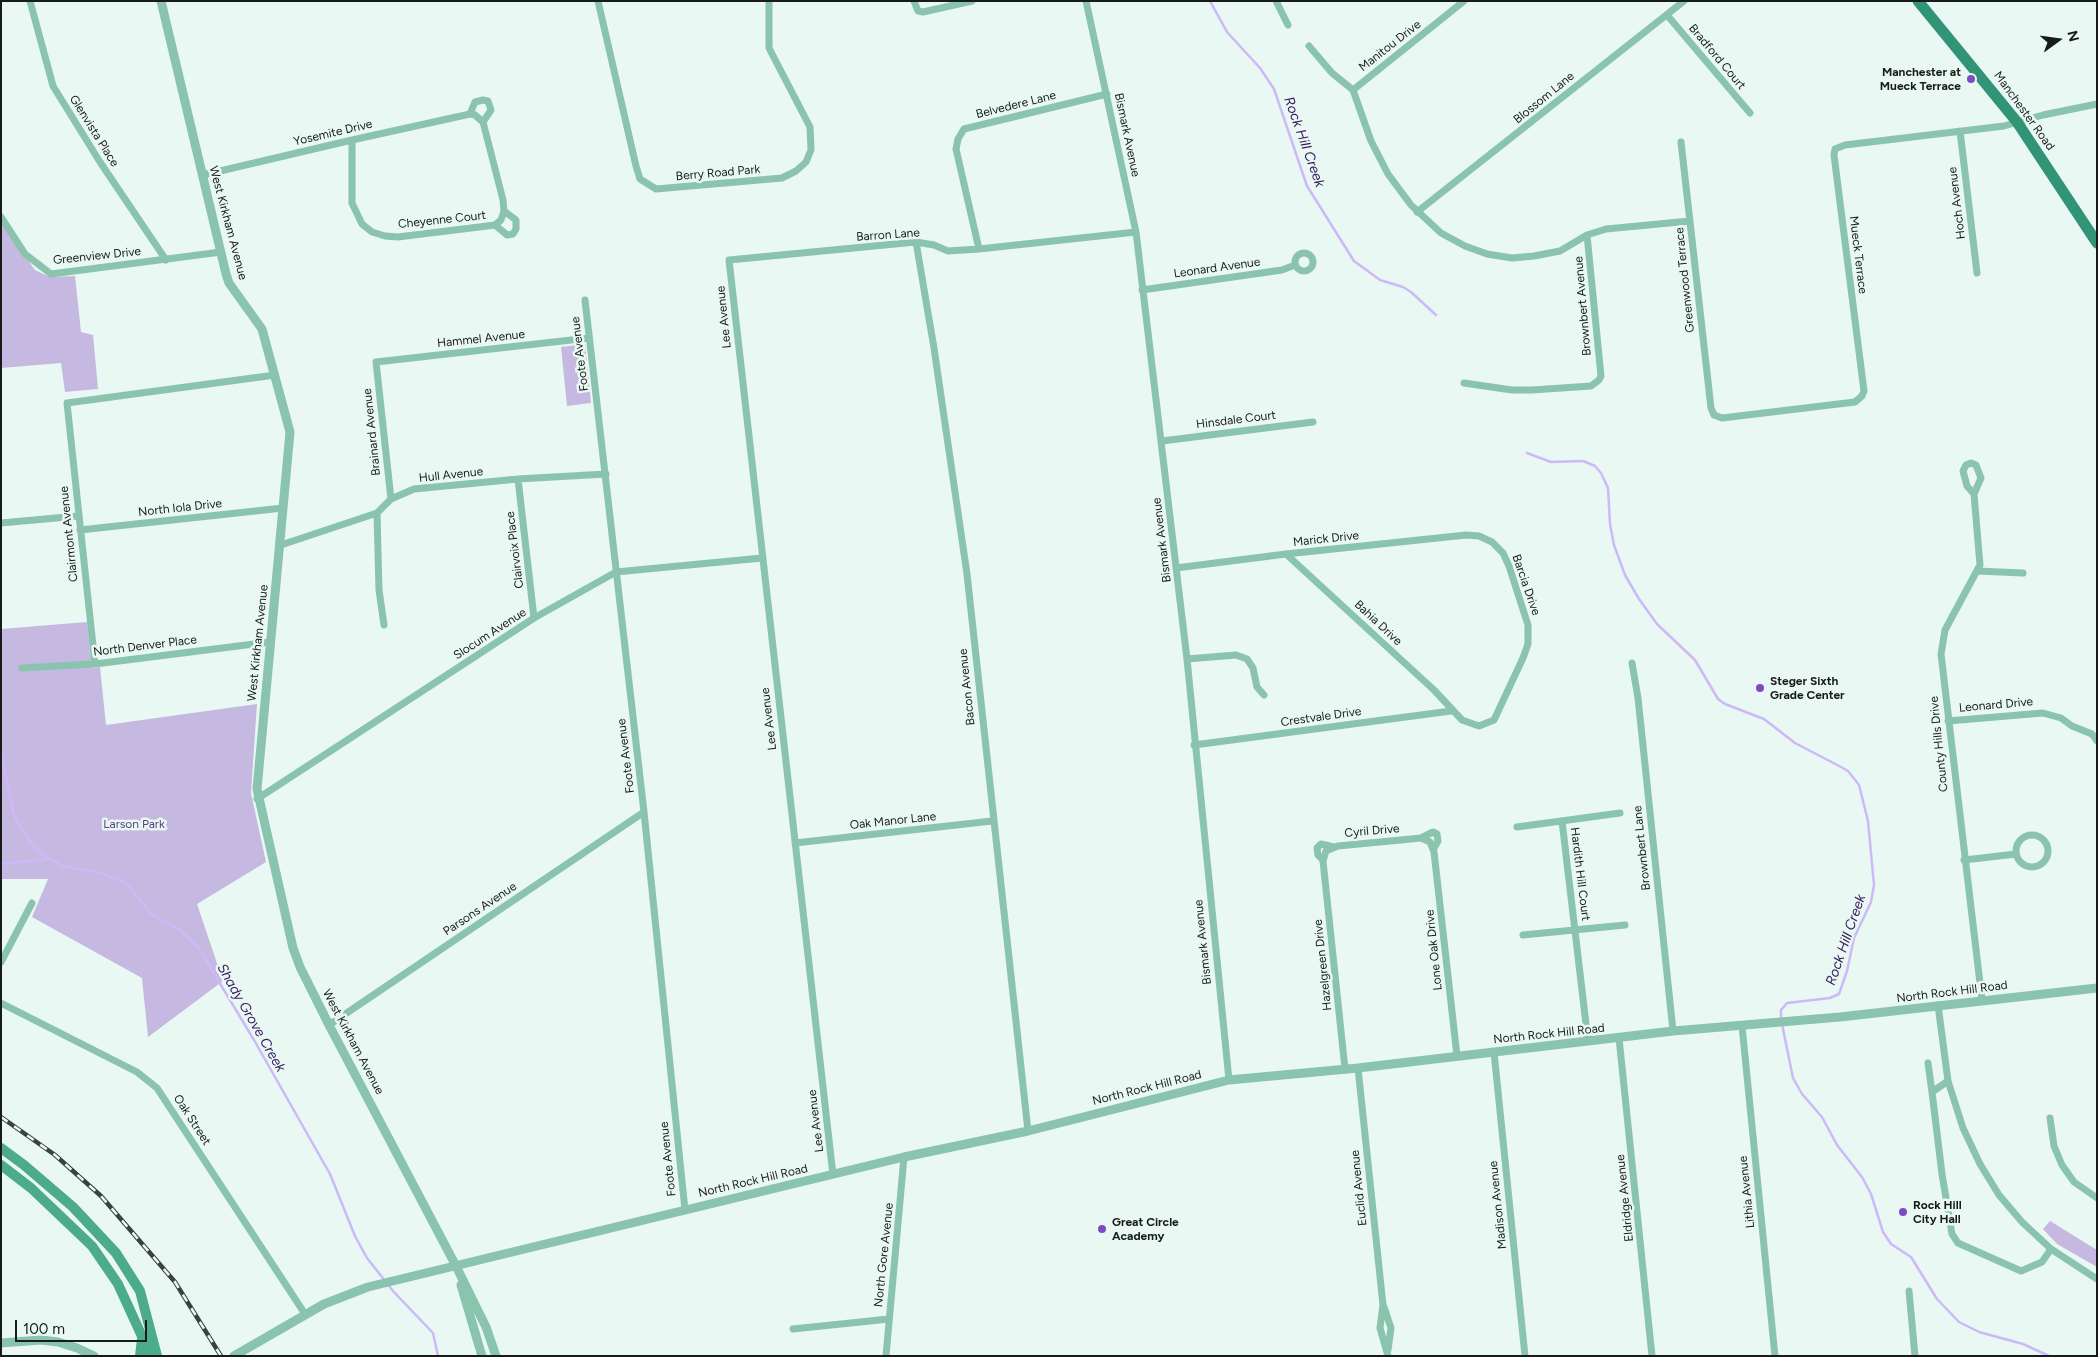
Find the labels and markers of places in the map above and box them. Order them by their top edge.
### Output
place label: Manchester at Mueck Terrace [1880,65,1961,93]
marker: Manchester at Mueck Terrace [1965,73,1977,85]
place label: Steger Sixth Grade Center [1770,674,1845,702]
marker: Steger Sixth Grade Center [1754,682,1766,694]
place label: Rock Hill City Hall [1913,1198,1962,1226]
marker: Rock Hill City Hall [1897,1206,1909,1218]
place label: Great Circle Academy [1112,1215,1179,1243]
marker: Great Circle Academy [1096,1223,1108,1235]

